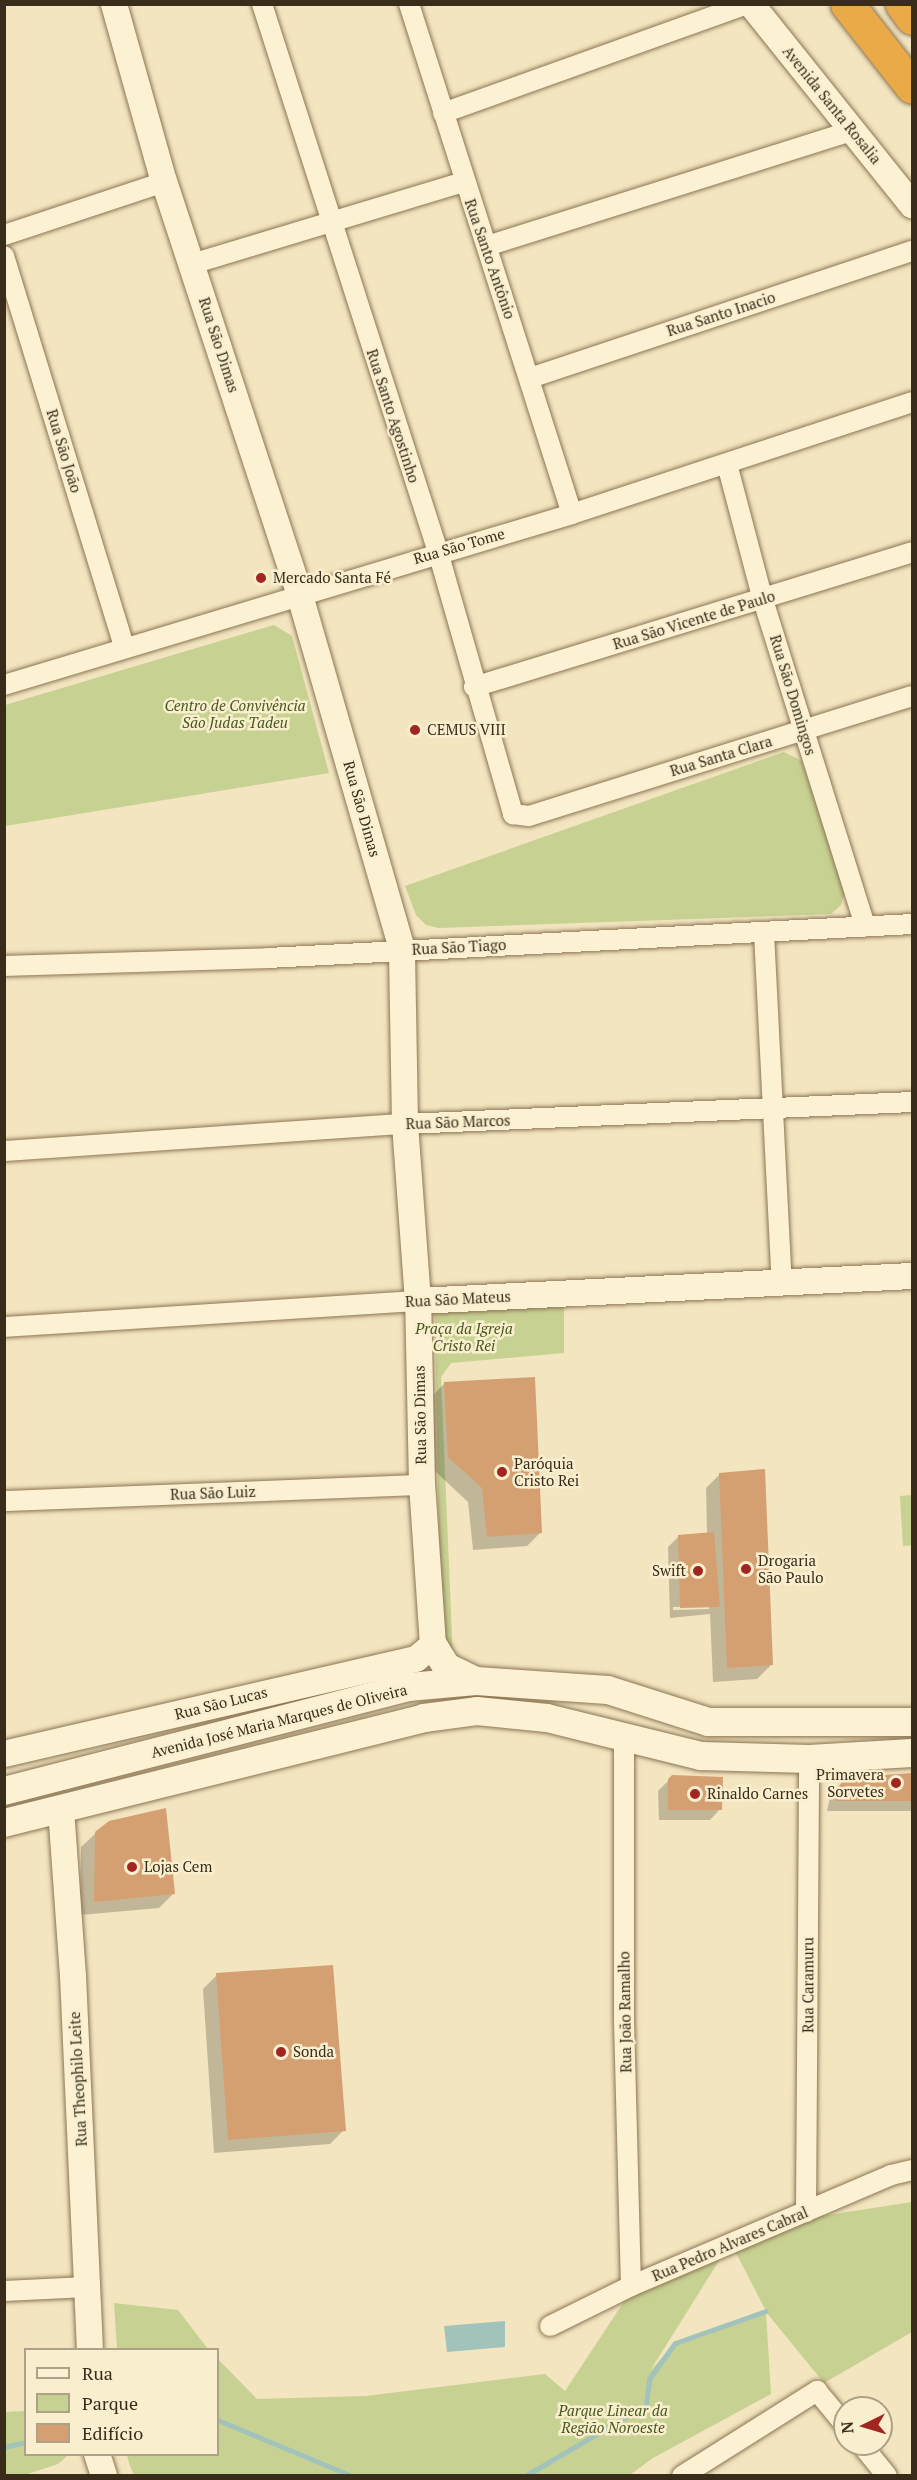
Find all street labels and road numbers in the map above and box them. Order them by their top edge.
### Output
street label: Avenida Santa Rosalia [779,42,885,168]
street label: Rua Santo Antônio [461,196,519,322]
street label: Rua Santo Inacio [664,288,778,340]
street label: Rua São Dimas [195,295,243,395]
street label: Rua Santo Agostinho [363,347,423,485]
street label: Rua São João [43,407,85,495]
street label: Rua São Tome [411,524,507,568]
street label: Rua São Vicente de Paulo [611,587,777,653]
street label: Rua São Domingos [766,633,820,757]
street label: Rua Santa Clara [668,732,774,780]
street label: Rua São Dimas [340,759,384,859]
street label: Rua São Tiago [411,936,507,958]
street label: Rua São Marcos [405,1111,511,1133]
street label: Rua São Mateus [405,1287,511,1311]
street label: Rua São Dimas [410,1365,430,1465]
street label: Rua São Luiz [170,1483,256,1503]
street label: Avenida José Maria Marques de Oliveira [149,1680,409,1762]
street label: Rua São Lucas [173,1683,269,1723]
street label: Rua Caramuru [799,1937,817,2033]
street label: Rua João Ramalho [615,1951,635,2073]
street label: Rua Theophilo Leite [65,2011,91,2147]
street label: Rua Pedro Alvares Cabral [649,2203,811,2285]

